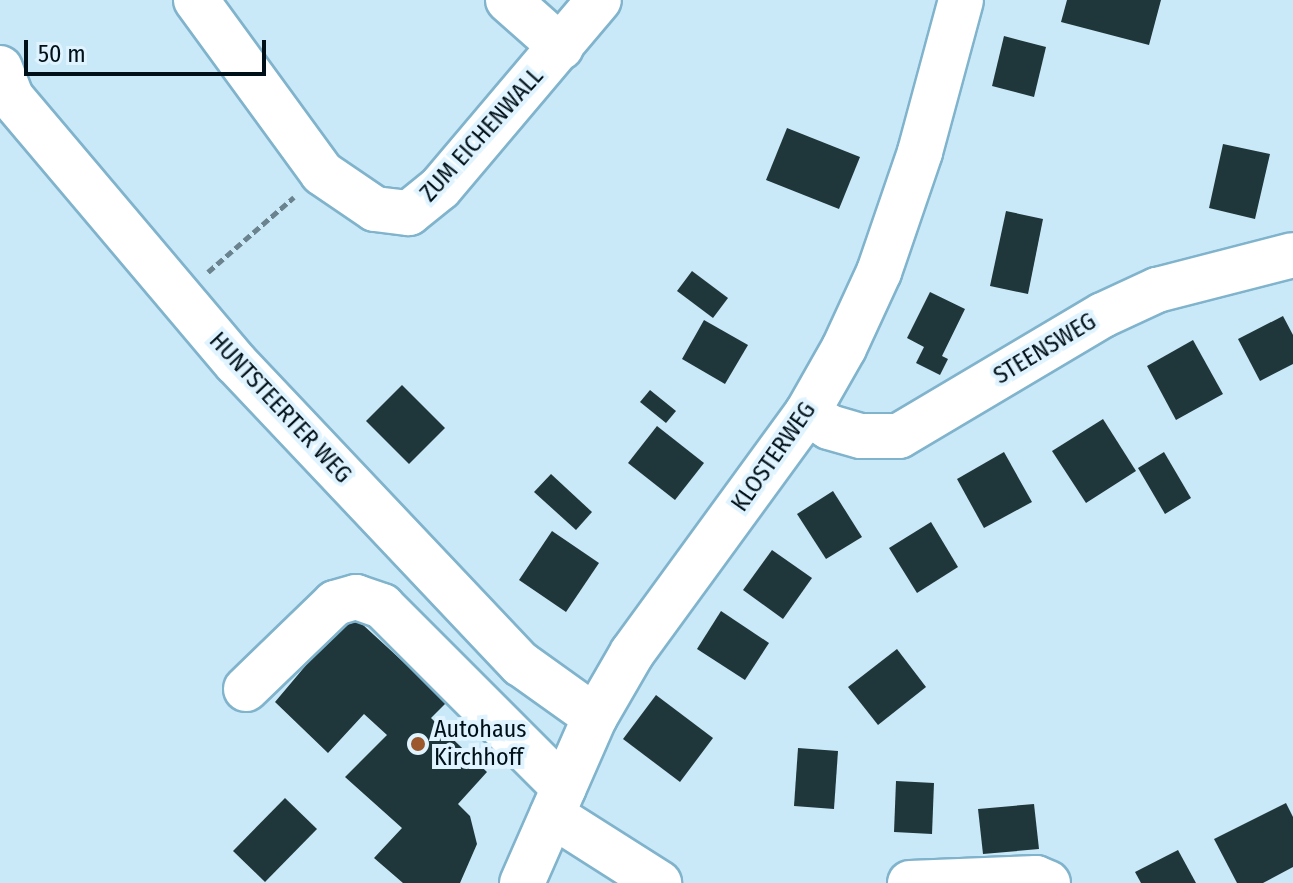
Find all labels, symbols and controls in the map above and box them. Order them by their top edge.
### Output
scale bar [28,24,270,74]
text: 50 m [38,40,86,68]
street label: ZUM EICHENWALL [414,62,550,208]
street label: STEENSWEG [989,307,1101,391]
street label: HUNTSTEERTER WEG [203,327,357,489]
street label: KLOSTERWEG [726,397,822,517]
place label: Autohaus Kirchhoff [434,716,526,772]
marker: Autohaus Kirchhoff [409,735,427,753]

